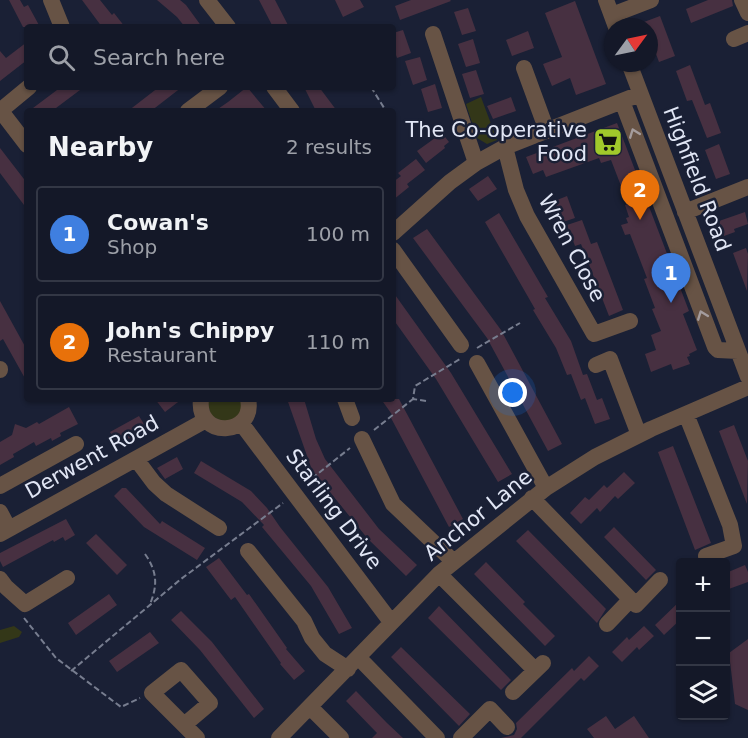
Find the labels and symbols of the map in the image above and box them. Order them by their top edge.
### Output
north arrow [604,18,658,72]
street label: Highfield Road [658,103,736,255]
place label: The Co-operative Food [404,118,587,166]
supermarket icon: The Co-operative Food [592,126,624,158]
one-way arrow [628,128,641,139]
pin: 2 [620,170,660,220]
street label: Wren Close [534,190,610,306]
pin: 1 [652,254,690,303]
one-way arrow [697,310,710,321]
your location [498,378,527,407]
street label: Derwent Road [21,410,163,504]
street label: Starling Drive [281,444,387,574]
street label: Anchor Lane [419,464,537,566]

